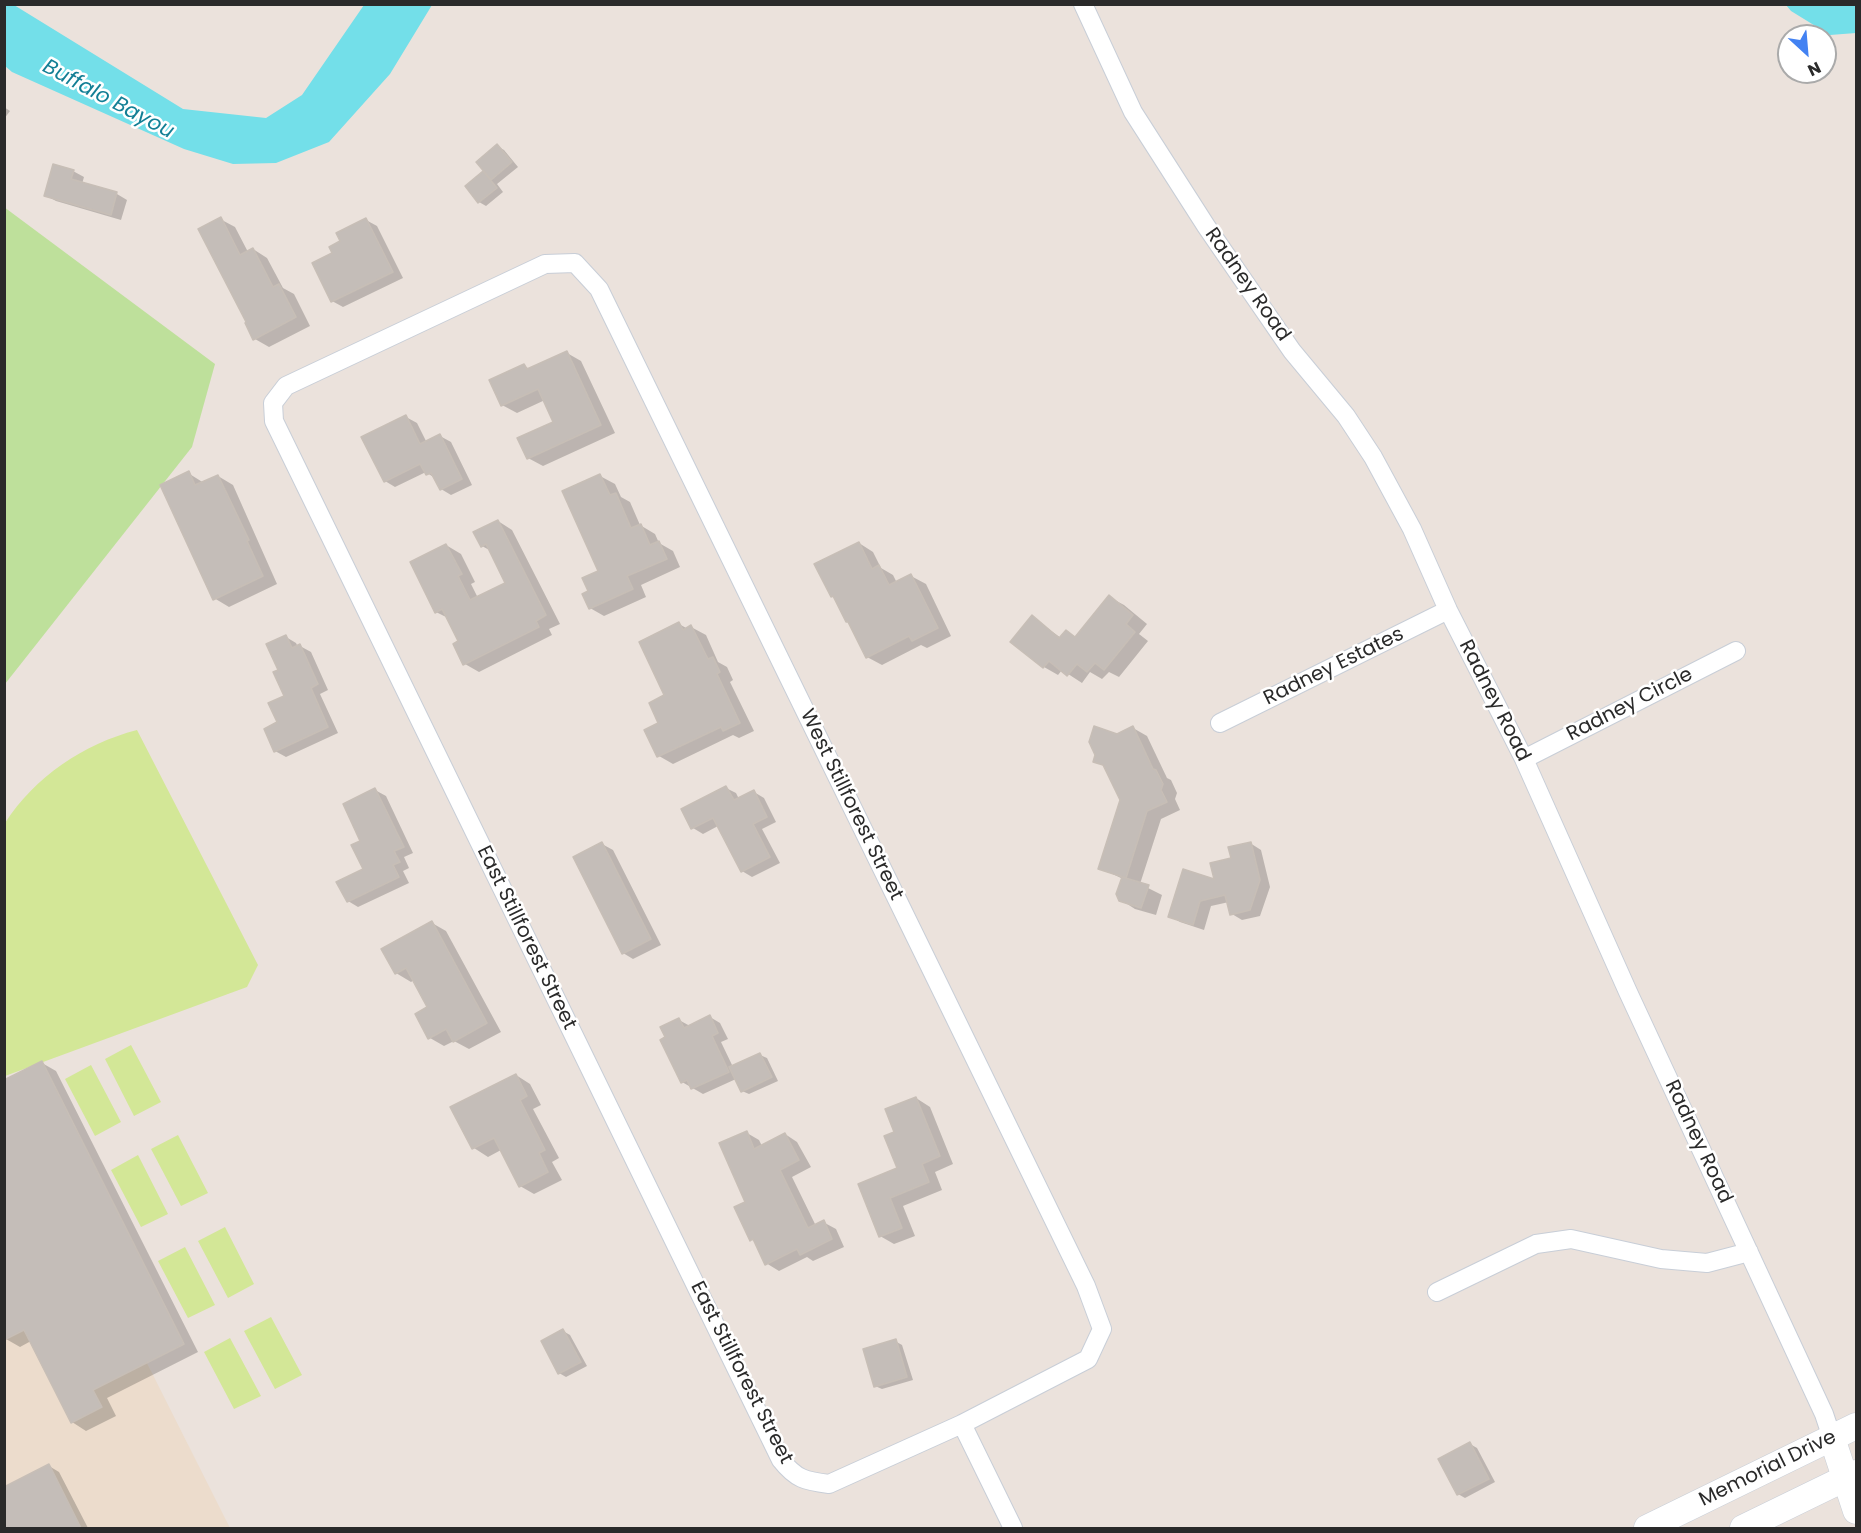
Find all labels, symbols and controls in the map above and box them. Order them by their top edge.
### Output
north arrow [1777,24,1837,84]
water label: Buffalo Bayou [38,55,178,145]
text: N [1804,56,1825,82]
street label: Radney Road [1199,224,1295,346]
street label: Radney Estates [1260,623,1408,711]
street label: Radney Road [1453,636,1535,766]
street label: Radney Circle [1563,663,1697,747]
street label: West Stillforest Street [794,706,908,904]
street label: East Stillforest Street [471,842,581,1034]
street label: Radney Road [1659,1077,1737,1207]
street label: East Stillforest Street [685,1278,797,1468]
street label: Memorial Drive [1696,1425,1840,1513]

